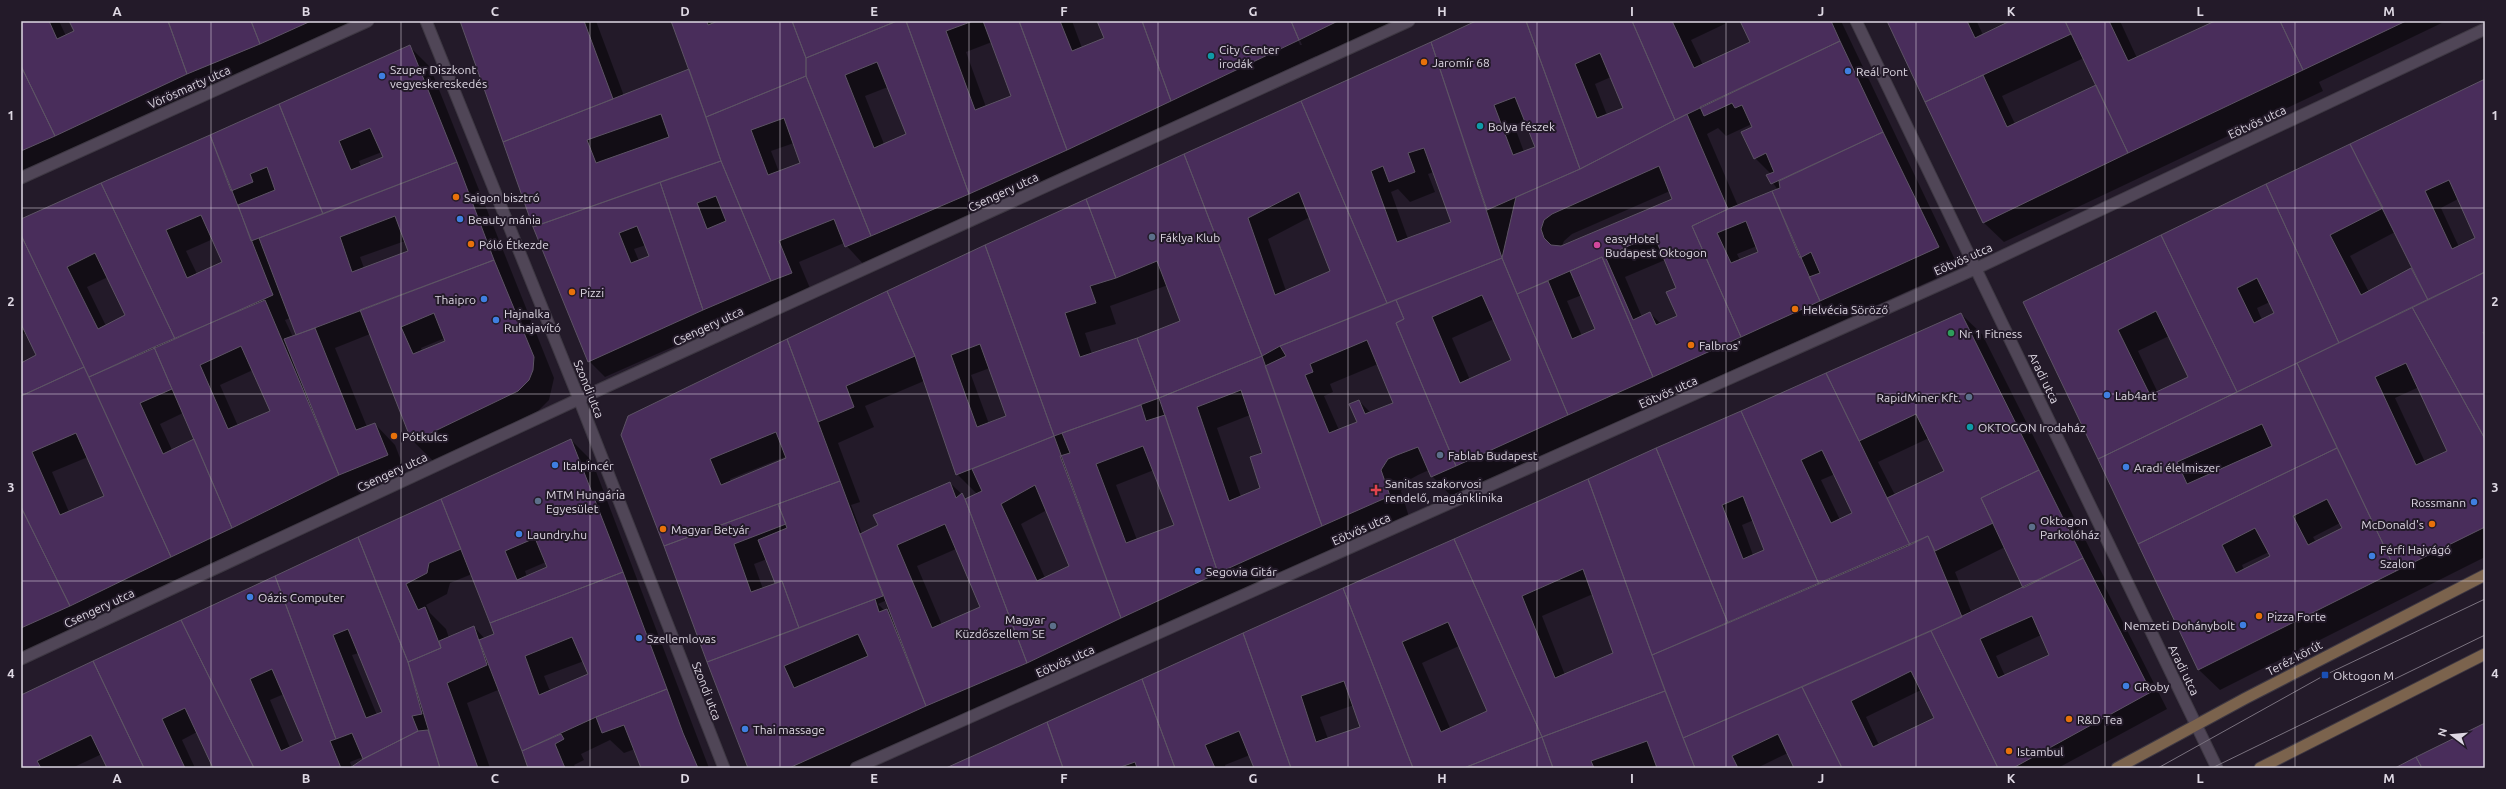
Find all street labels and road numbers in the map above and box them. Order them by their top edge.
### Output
street label: Vörösmarty utca [146,63,232,111]
street label: Eötvös utca [2226,103,2288,141]
street label: Csengery utca [966,170,1040,214]
street label: Eötvös utca [1932,240,1994,278]
street label: Csengery utca [671,304,745,348]
street label: Aradi utca [2026,351,2062,405]
street label: Szondi utca [571,358,607,420]
street label: Eötvös utca [1637,373,1699,411]
street label: Csengery utca [355,450,429,494]
street label: Eötvös utca [1330,510,1392,548]
street label: Csengery utca [62,586,136,630]
street label: Teréz körút [2264,638,2324,678]
street label: Eötvös utca [1034,642,1096,680]
street label: Aradi utca [2166,643,2202,697]
street label: Szondi utca [690,660,724,722]

